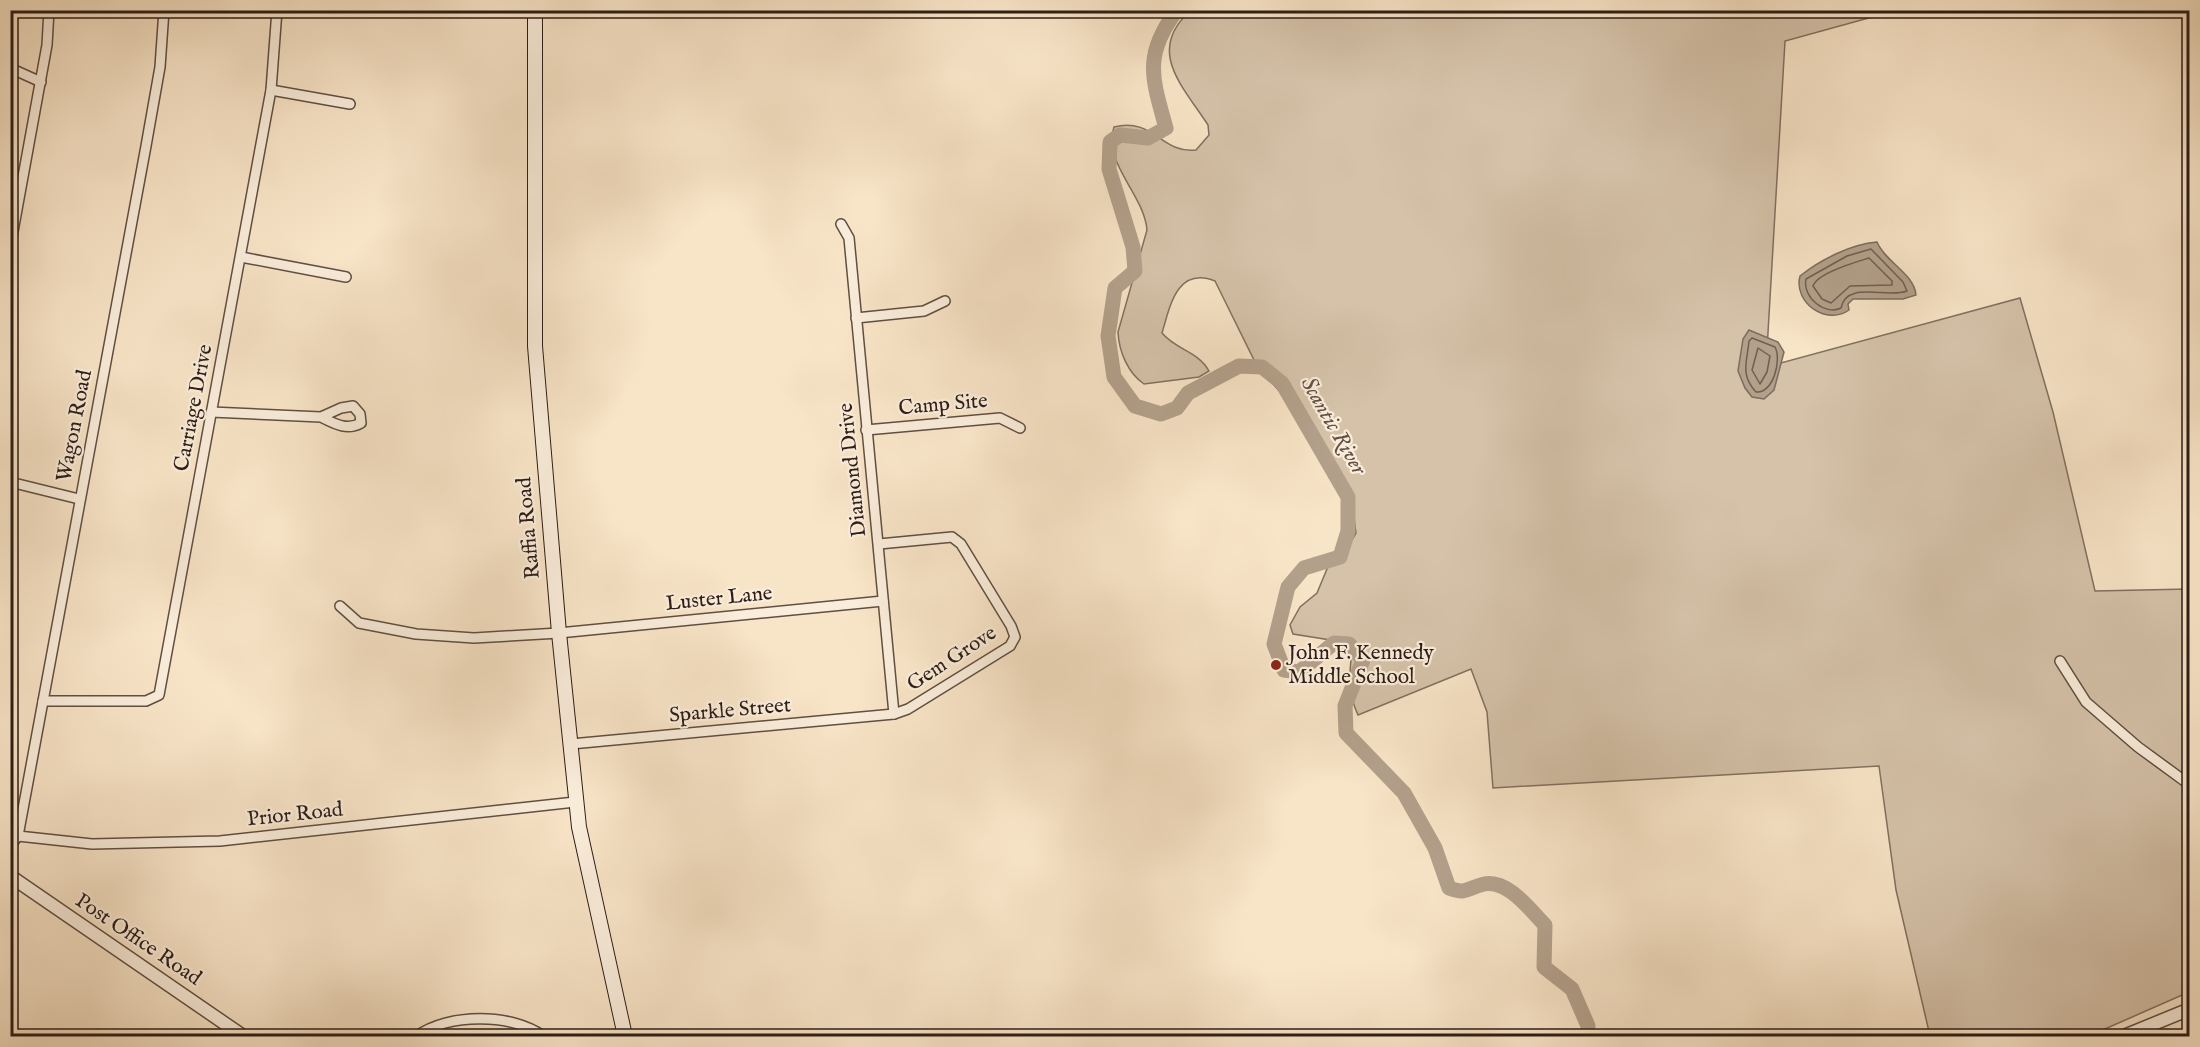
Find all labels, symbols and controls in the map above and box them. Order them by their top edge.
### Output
street label: Carriage Drive [168,342,220,474]
street label: Wagon Road [51,367,99,484]
water label: Scantic River [1294,372,1373,481]
street label: Camp Site [897,388,989,422]
street label: Diamond Drive [832,401,873,538]
street label: Raffia Road [511,475,547,580]
street label: Luster Lane [664,580,774,618]
street label: Gem Grove [902,620,1002,698]
place label: John F. Kennedy Middle School [1286,640,1435,691]
marker: John F. Kennedy Middle School [1269,658,1283,672]
street label: Sparkle Street [668,692,792,730]
street label: Prior Road [246,796,345,833]
street label: Post Office Road [70,888,207,993]

